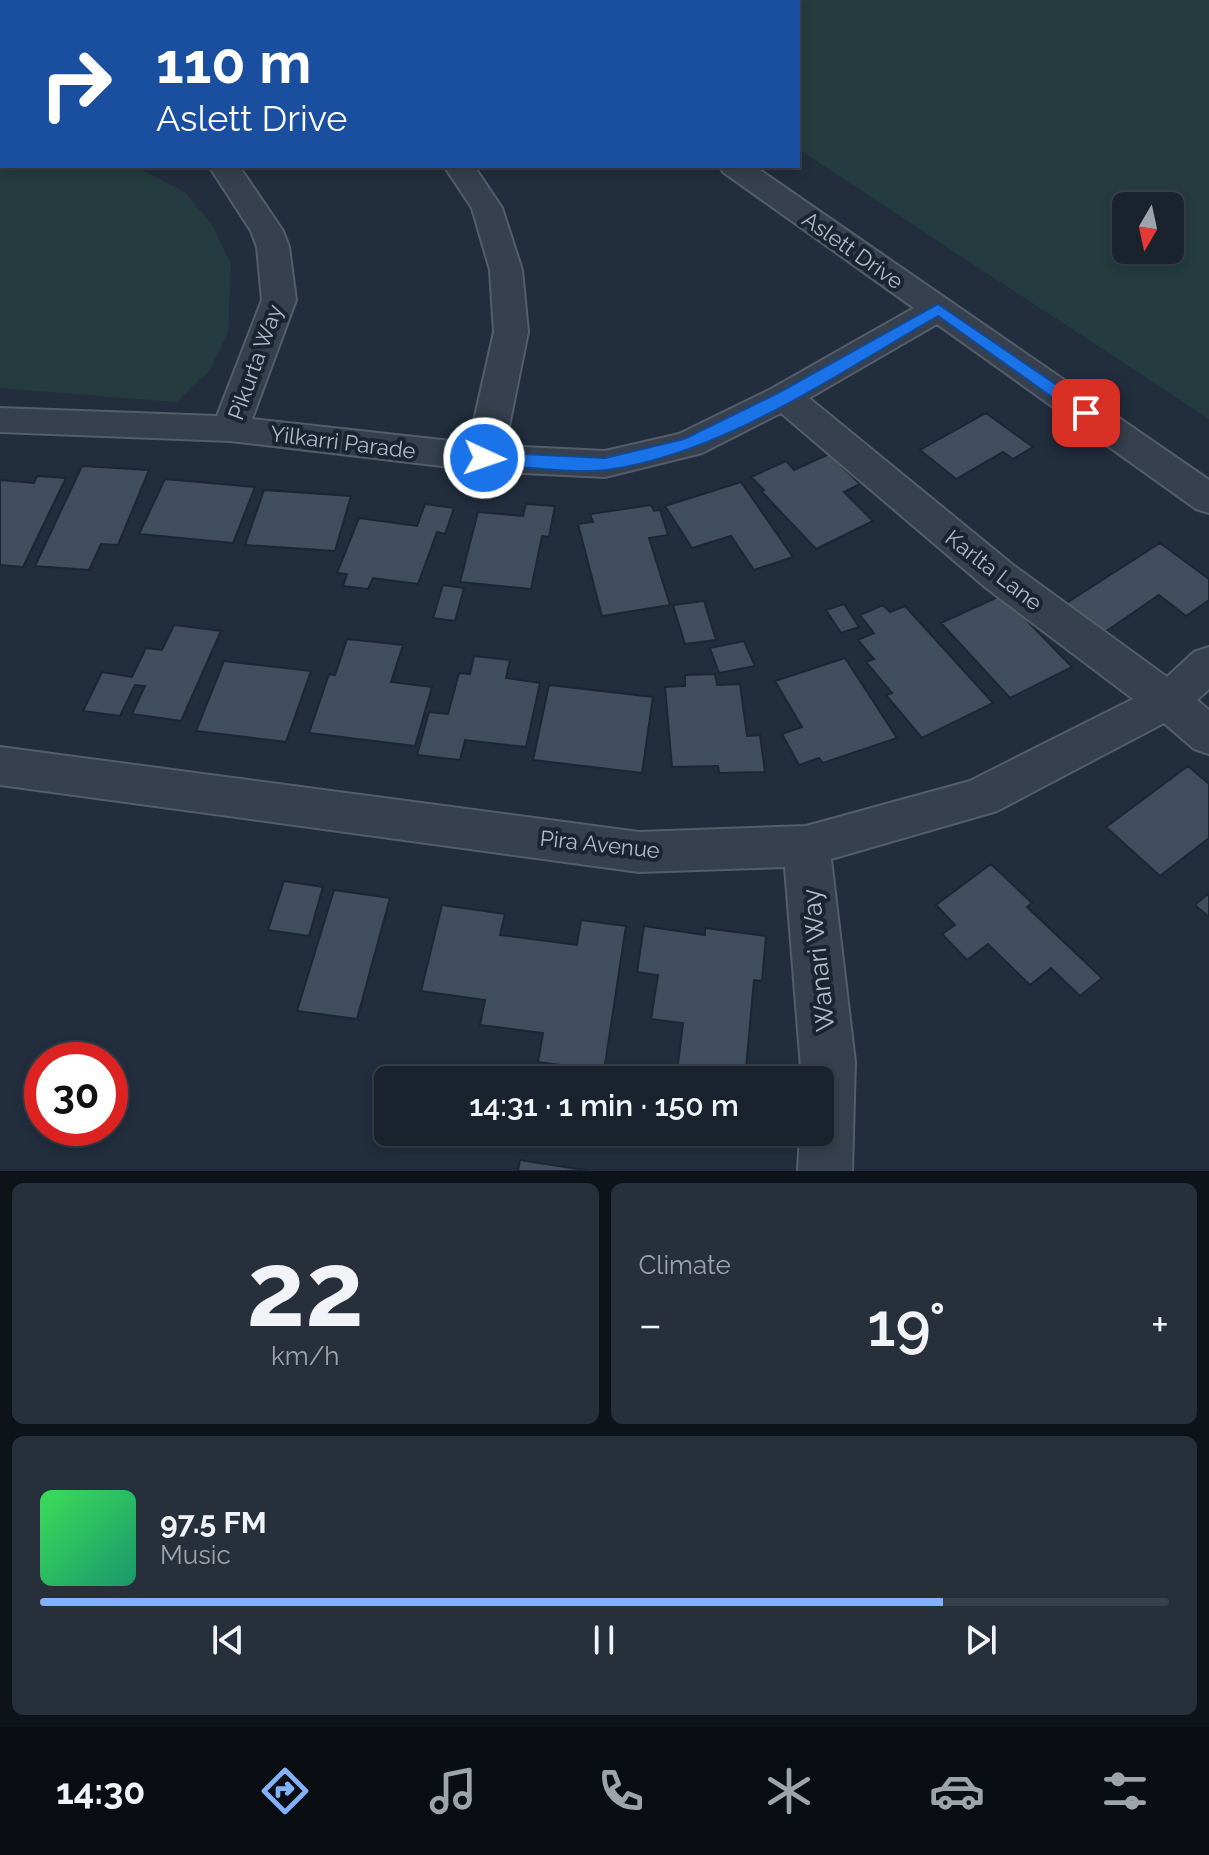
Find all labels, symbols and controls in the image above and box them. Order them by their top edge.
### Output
text: 110 m [156,30,311,96]
icon: right [24,32,128,136]
text: Aslett Drive [156,97,347,139]
north arrow [1112,192,1184,264]
map controls [1112,192,1184,264]
street label: Aslett Drive [798,206,908,294]
street label: Pikurta Way [222,301,288,423]
pin [1052,379,1120,447]
icon: arrive [1064,391,1108,435]
position arrow [442,416,526,500]
street label: Yilkarri Parade [269,420,417,464]
street label: Karlta Lane [941,524,1048,616]
street label: Pira Avenue [539,825,661,863]
street label: Wanari Way [796,887,840,1033]
speed limit sign: 30 [24,1042,128,1146]
text: 14:31 · 1 min · 150 m [469,1088,739,1123]
text: 22 [247,1228,364,1350]
text: Climate [639,1250,731,1280]
text: 19° [867,1290,946,1360]
text: − [639,1299,662,1350]
text: + [1151,1299,1169,1350]
text: km/h [271,1341,340,1371]
text: 97.5 FM [160,1505,267,1540]
text: Music [160,1540,231,1570]
icon: previous [206,1618,250,1662]
icon: pause [582,1618,626,1662]
icon: next [959,1618,1003,1662]
icon: directions [257,1763,313,1819]
icon: music [425,1763,481,1819]
icon: phone [593,1763,649,1819]
icon: climate [761,1763,817,1819]
icon: car [929,1763,985,1819]
icon: filters [1097,1763,1153,1819]
text: 14:30 [56,1770,145,1812]

